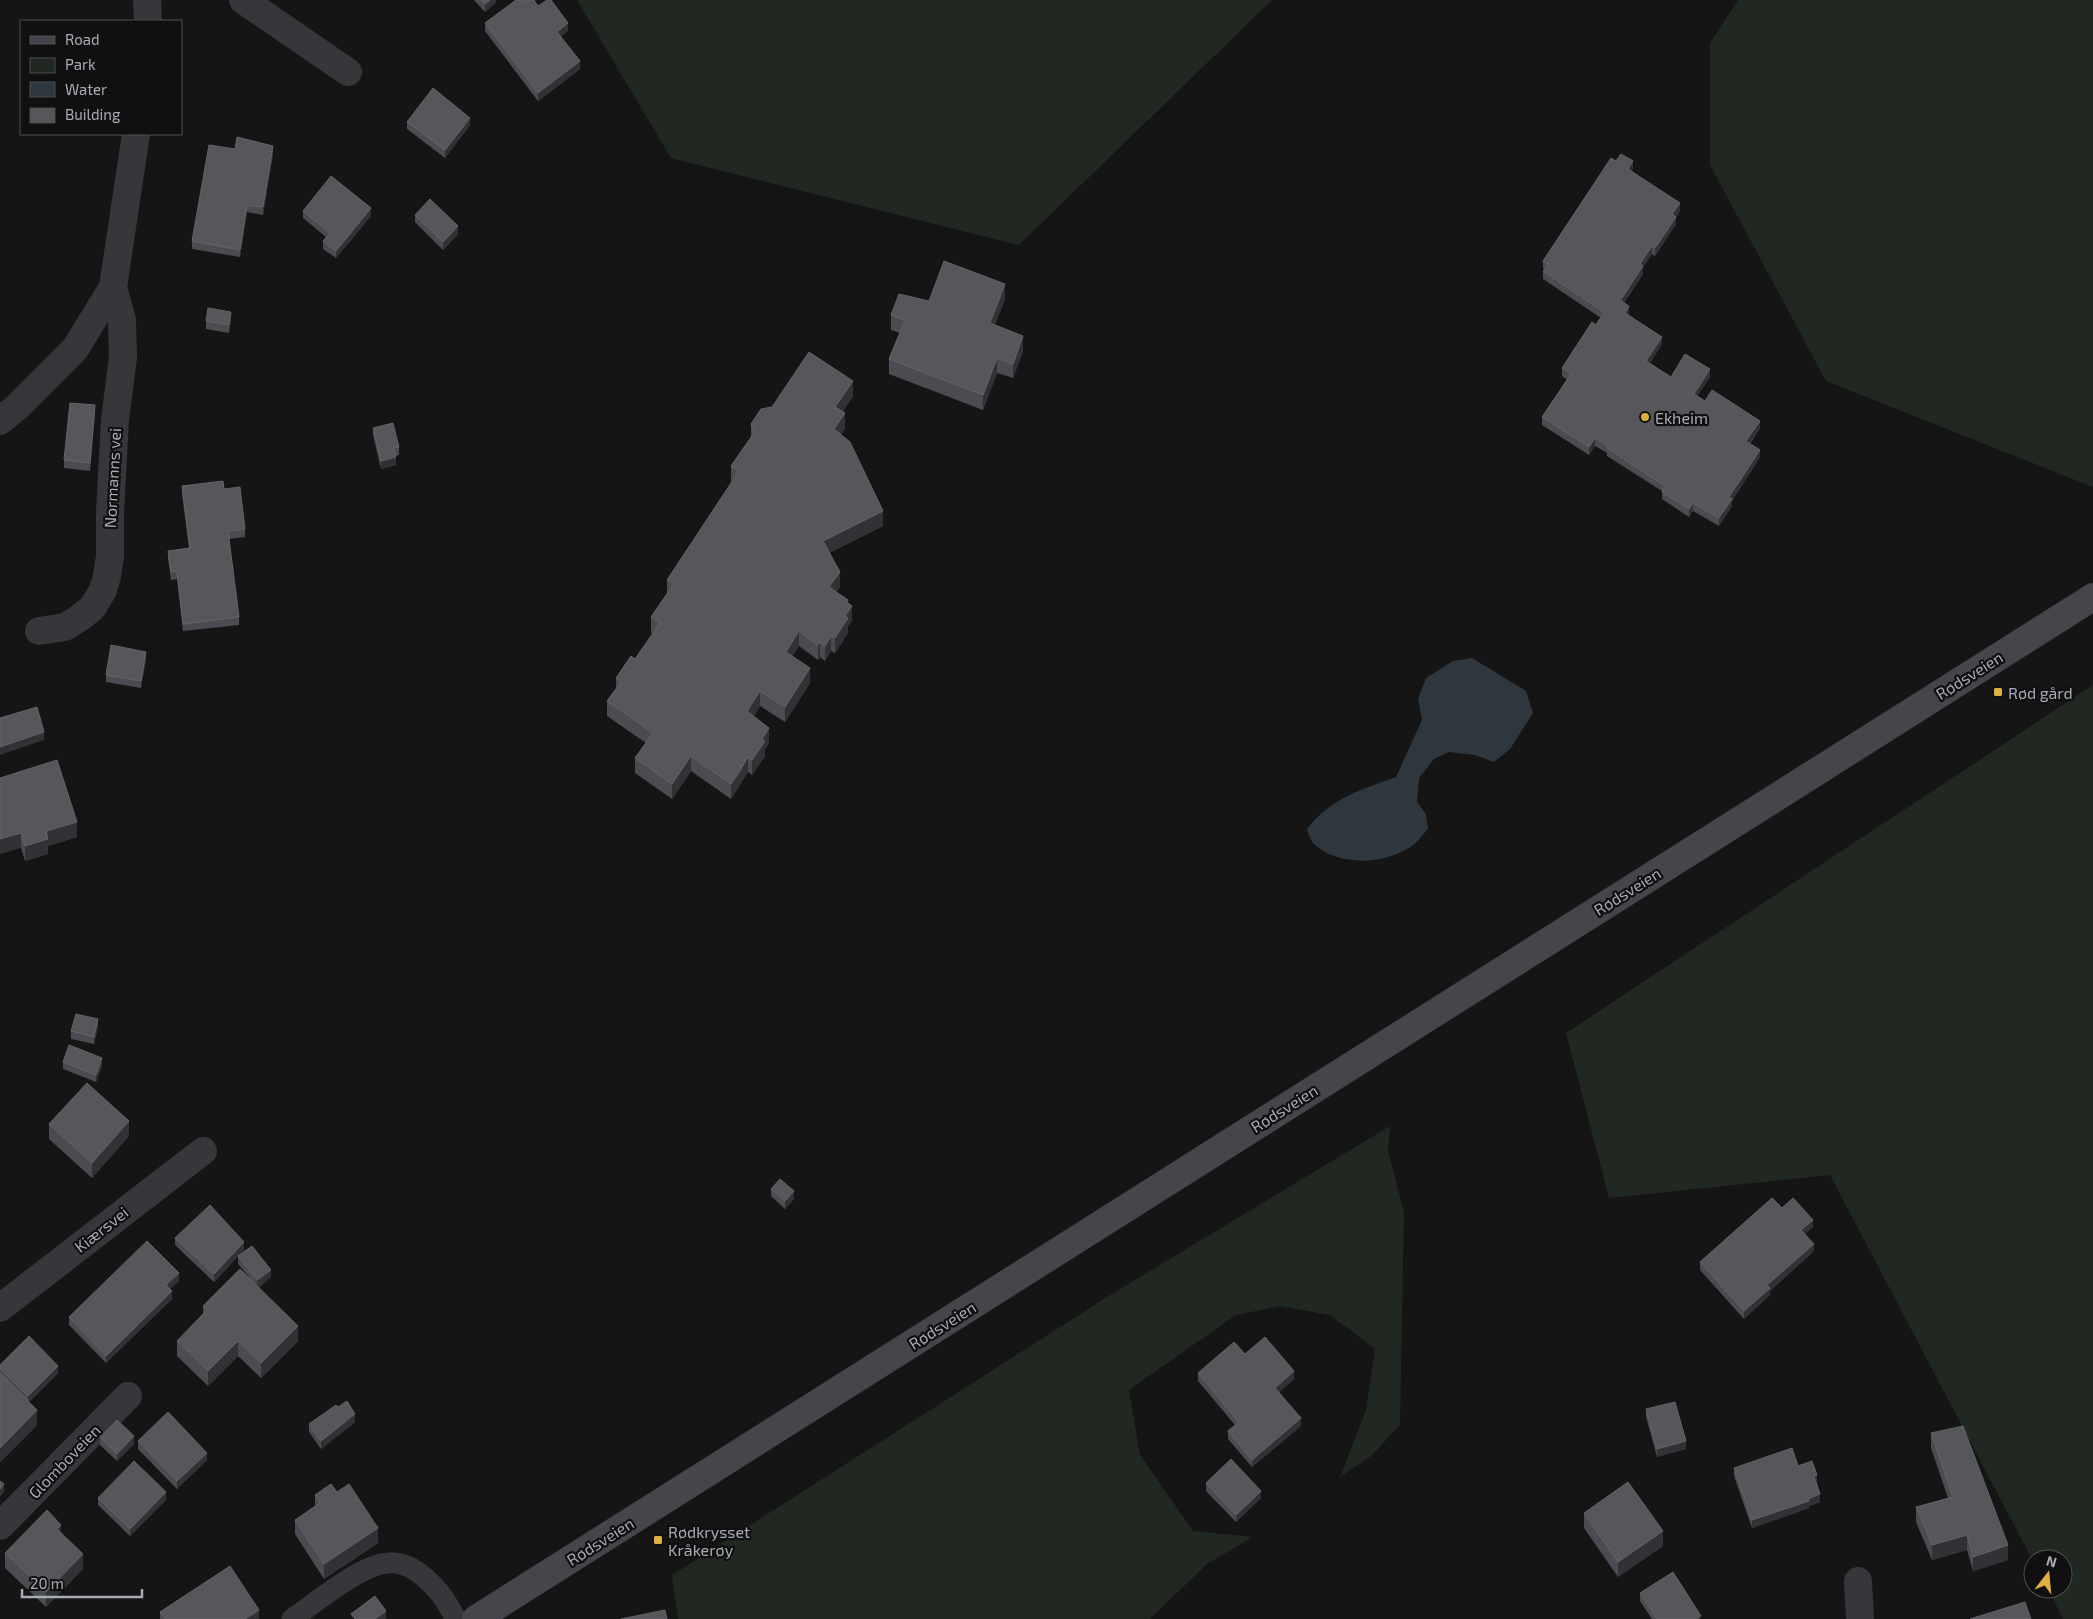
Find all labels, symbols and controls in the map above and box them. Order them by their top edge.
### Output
legend [20,20,182,135]
text: Road [65,30,100,48]
text: Park [65,55,96,73]
text: Water [65,80,107,98]
text: Building [65,105,121,123]
place label: Ekheim [1655,408,1708,427]
marker: Ekheim [1639,411,1651,423]
street label: Normanns vei [100,427,124,529]
street label: Rødsveien [1932,647,2006,703]
place label: Rød gård [2008,683,2073,702]
marker: Rød gård [1992,686,2004,698]
street label: Rødsveien [1590,863,1664,919]
street label: Rødsveien [1247,1080,1321,1136]
street label: Kiærsvei [70,1202,132,1256]
street label: Rødsveien [905,1297,979,1353]
street label: Glomboveien [24,1420,104,1502]
street label: Rødsveien [563,1513,637,1569]
place label: Rødkrysset Kråkerøy [668,1522,750,1559]
marker: Rødkrysset Kråkerøy [652,1534,664,1546]
north arrow [2023,1549,2073,1599]
text: N [2045,1551,2059,1571]
scale bar [22,1566,142,1598]
text: 20 m [30,1574,64,1592]

